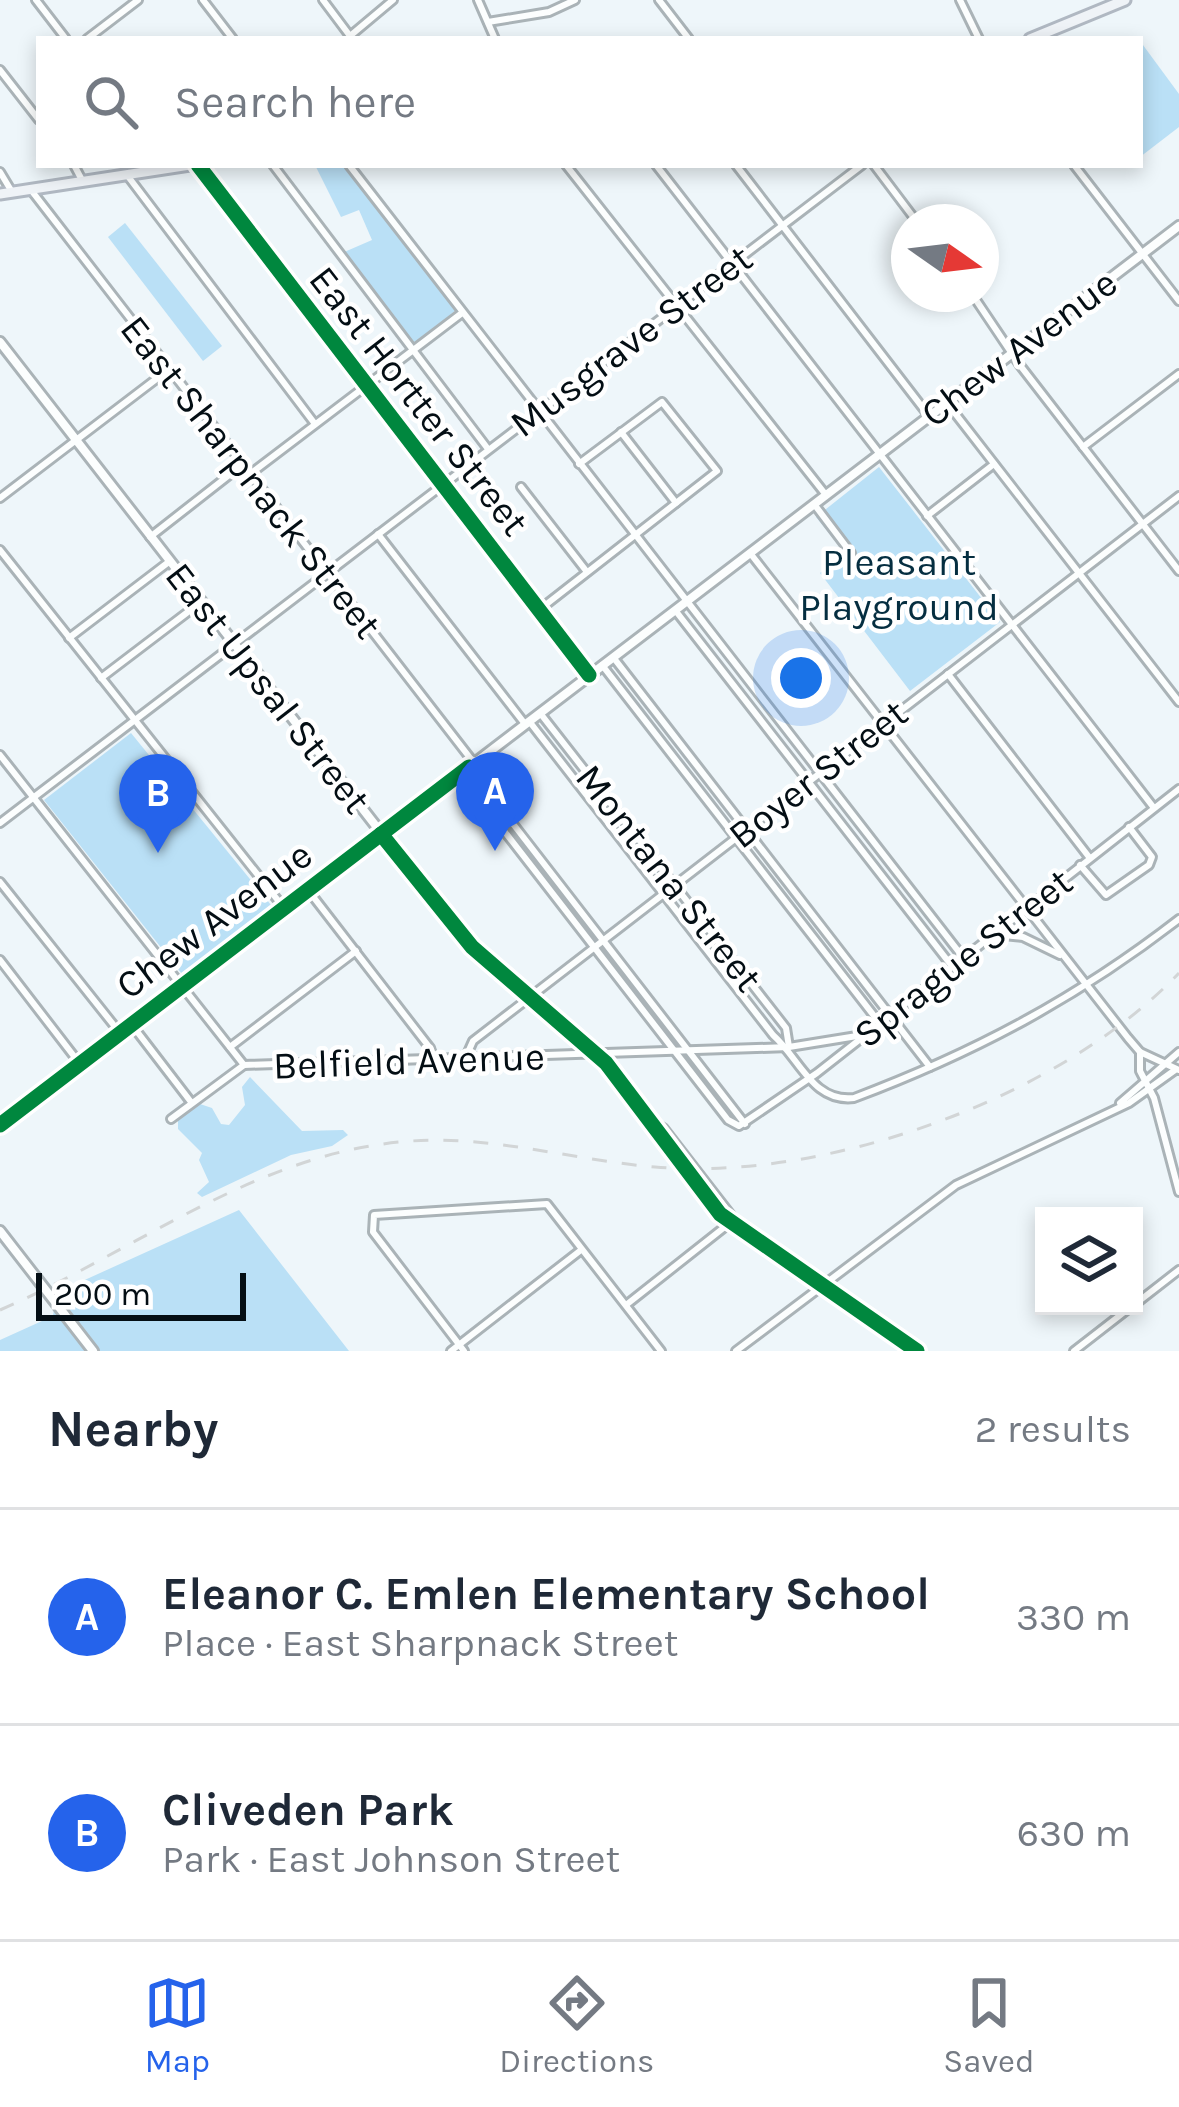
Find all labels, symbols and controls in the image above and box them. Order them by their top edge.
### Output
search box [36,36,1143,168]
icon: search [78,69,144,135]
text: Search here [174,76,416,128]
north arrow [891,204,999,312]
street label: Musgrave Street [501,235,761,447]
street label: East Hortter Street [300,257,538,545]
street label: Chew Avenue [912,259,1126,437]
street label: East Sharpnack Street [111,307,391,647]
park label: Pleasant Playground [799,539,999,630]
street label: East Upsal Street [156,554,380,822]
your location [771,648,831,708]
street label: Boyer Street [719,690,917,858]
pin: A [456,752,534,851]
pin: B [119,754,197,853]
street label: Montana Street [566,755,772,1001]
street label: Chew Avenue [107,831,321,1009]
street label: Sprague Street [845,859,1081,1057]
street label: Belfield Avenue [272,1033,546,1089]
map controls [1035,1207,1143,1315]
button: layers [1035,1207,1143,1315]
scale bar [36,1267,246,1320]
text: 200 m [54,1275,151,1313]
text: Nearby [48,1399,218,1459]
text: 2 results [975,1406,1131,1452]
text: Eleanor C. Emlen Elementary School [162,1568,930,1620]
text: A [75,1594,99,1640]
text: 330 m [1016,1594,1131,1640]
text: Place · East Sharpnack Street [162,1620,678,1666]
text: Cliveden Park [162,1784,454,1836]
text: B [74,1810,100,1856]
text: 630 m [1017,1810,1131,1856]
text: Park · East Johnson Street [162,1836,620,1882]
tab: Map [144,1970,210,2080]
tab: Directions [499,1970,654,2080]
tab: Saved [943,1970,1035,2080]

